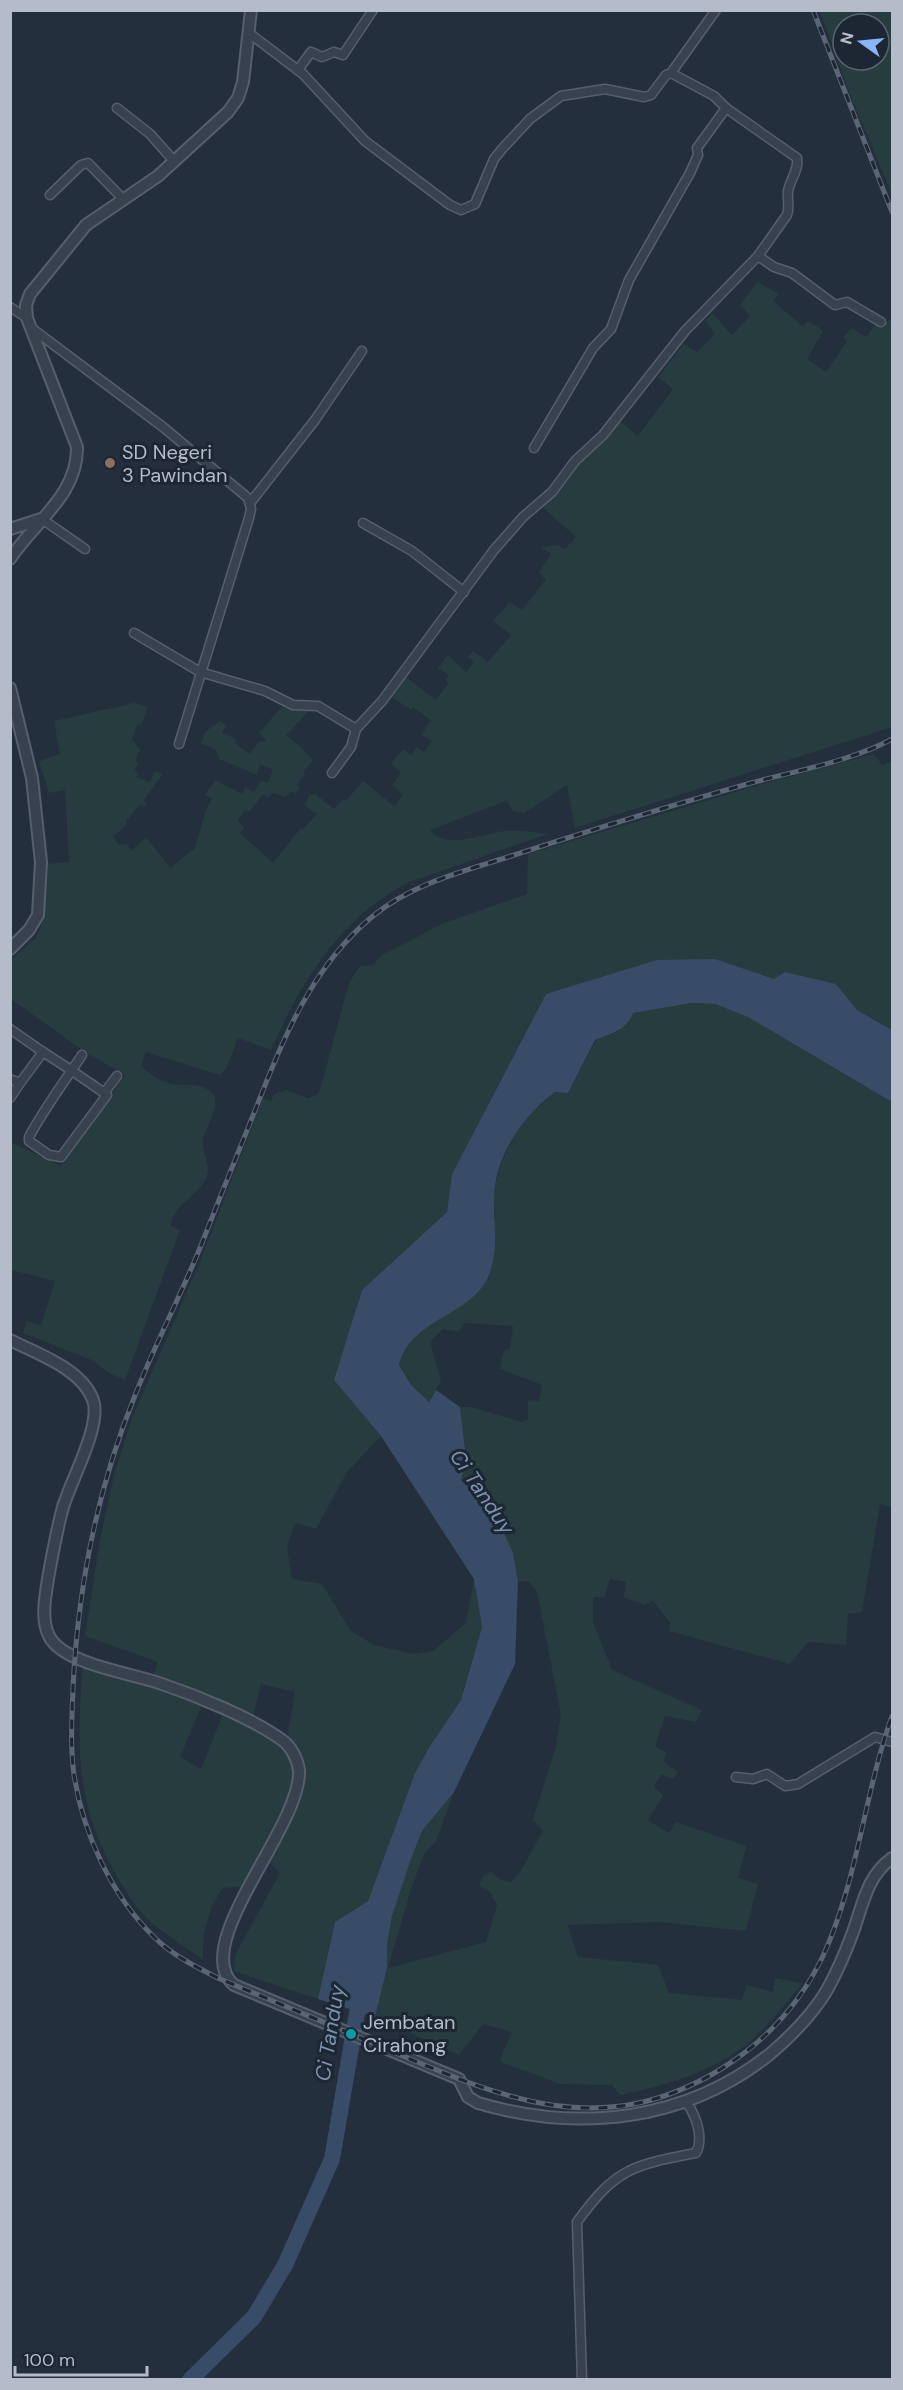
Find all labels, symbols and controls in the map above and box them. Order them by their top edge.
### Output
north arrow [831,12,891,72]
text: N [835,30,859,47]
place label: SD Negeri 3 Pawindan [122,439,227,488]
marker: SD Negeri 3 Pawindan [103,456,117,470]
water label: Ci Tanduy [443,1444,521,1541]
water label: Ci Tanduy [309,1982,352,2083]
place label: Jembatan Cirahong [363,2009,456,2058]
marker: Jembatan Cirahong [344,2027,358,2041]
scale bar [15,2339,147,2377]
text: 100 m [24,2348,75,2372]

